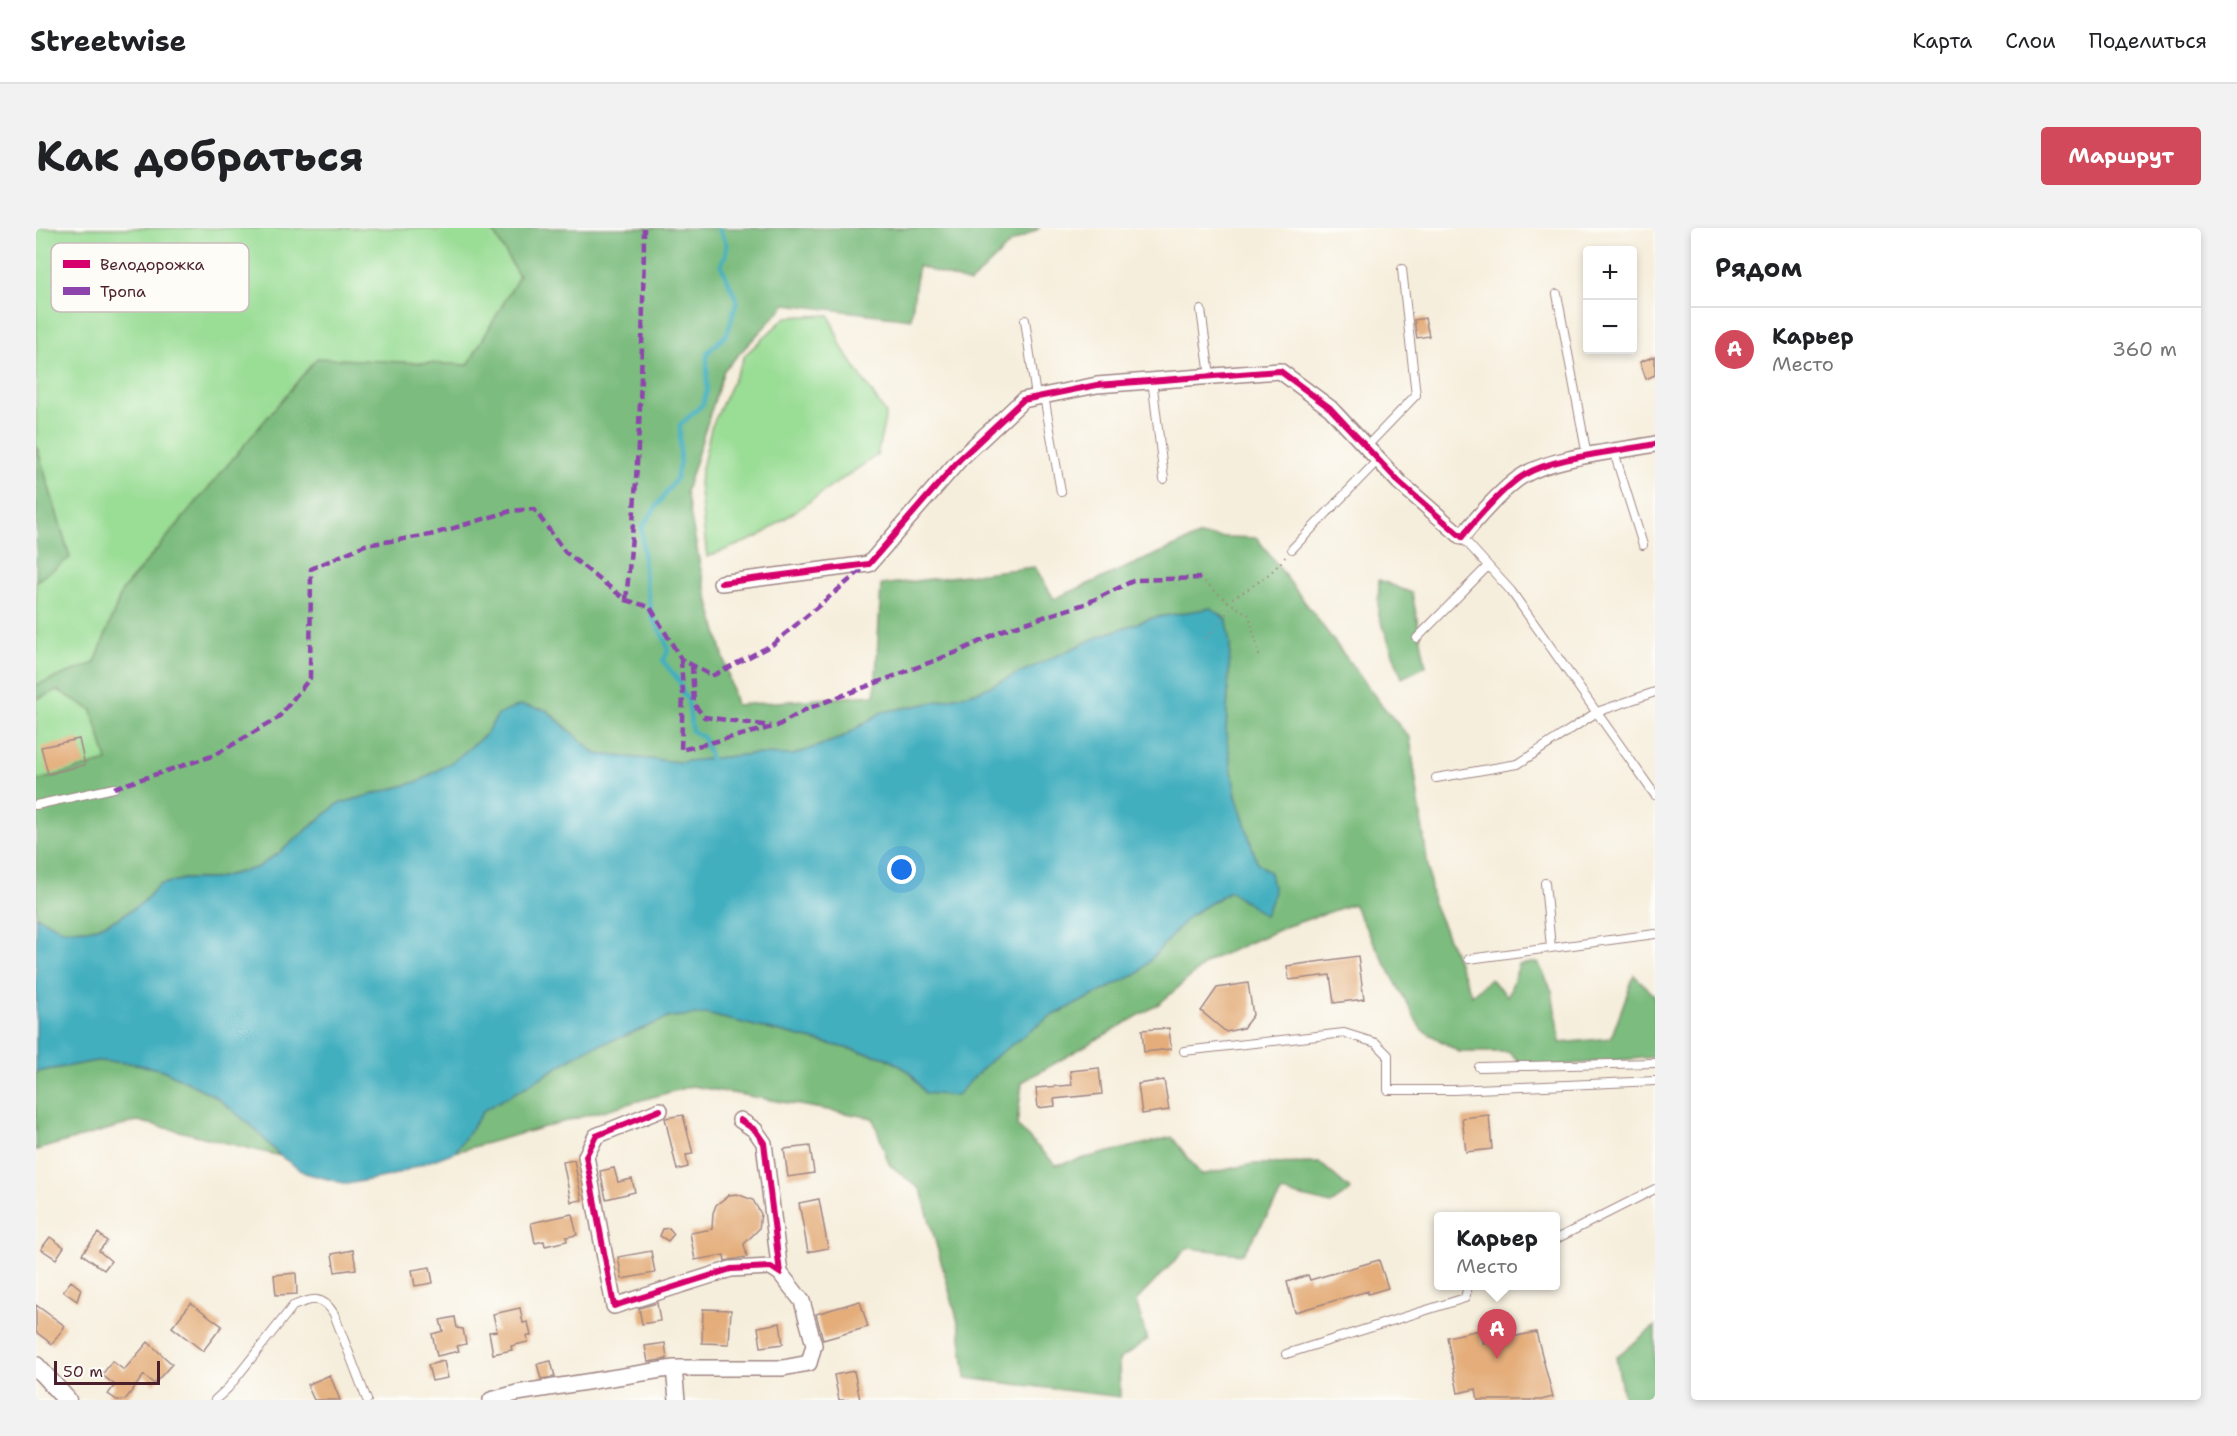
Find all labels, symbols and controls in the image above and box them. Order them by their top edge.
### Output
text: Streetwise [30,22,186,60]
text: Карта [1912,27,1972,55]
text: Слои [2005,27,2056,55]
text: Поделиться [2089,27,2207,55]
button: Маршрут [2041,127,2201,185]
text: Как добраться [36,128,364,184]
legend [51,243,249,312]
map controls [1583,246,1637,354]
button: + [1583,246,1637,300]
text: Рядом [1715,250,1802,285]
text: Велодорожка [100,254,205,275]
text: Тропа [100,281,146,302]
button: − [1583,300,1637,354]
text: Карьер [1772,322,1854,351]
text: A [1727,336,1742,362]
text: 360 m [2112,336,2177,362]
text: Место [1772,351,1834,377]
your location [887,855,916,884]
popup [1434,1212,1560,1290]
text: Карьер [1456,1224,1538,1253]
text: Место [1456,1253,1518,1279]
pin: A [1478,1310,1516,1359]
scale bar [54,1358,160,1386]
text: 50 m [63,1361,103,1382]

